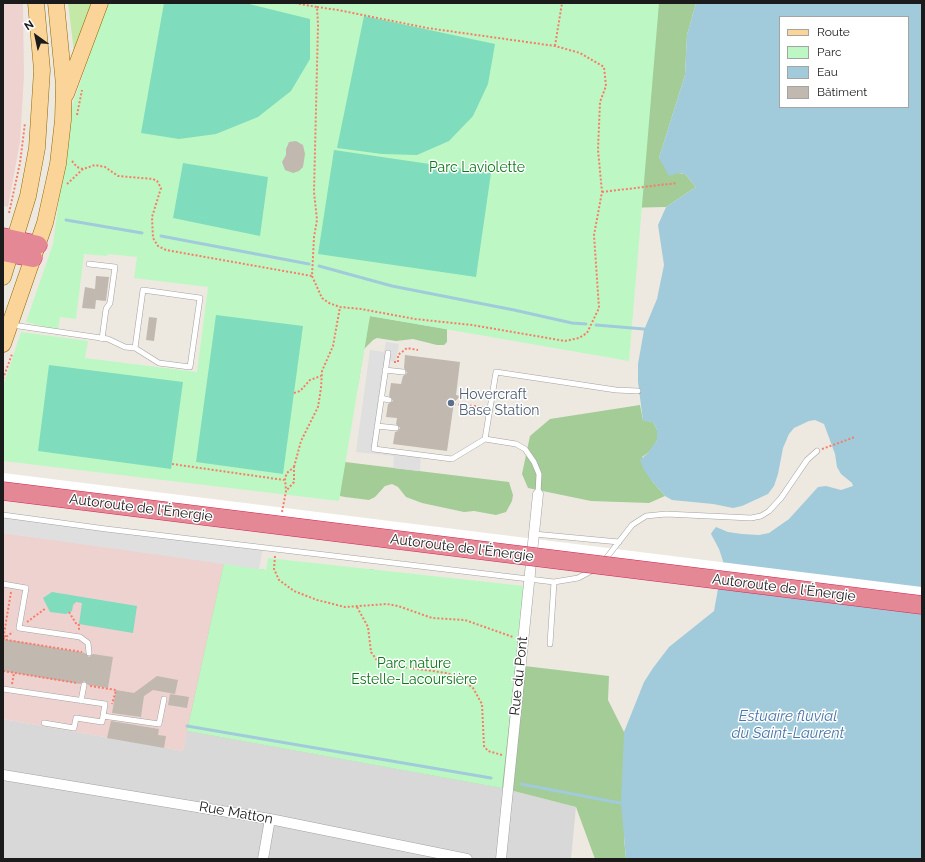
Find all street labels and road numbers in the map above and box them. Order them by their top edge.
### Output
street label: Autoroute de l'Énergie [68,491,214,525]
street label: Autoroute de l'Énergie [389,531,535,565]
street label: Autoroute de l'Énergie [711,571,857,605]
street label: Rue du Pont [506,636,532,716]
street label: Rue Matton [198,798,274,828]

